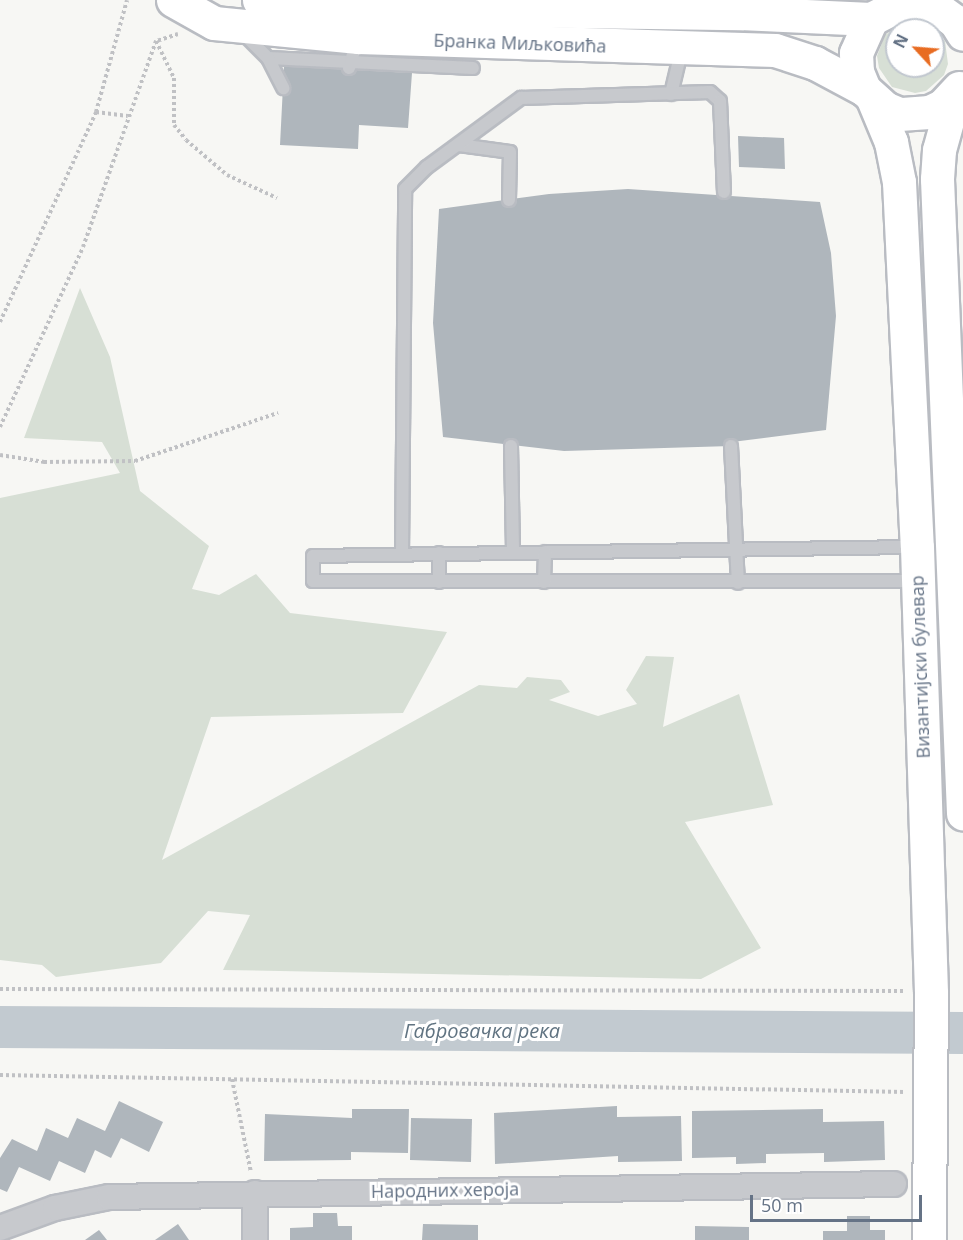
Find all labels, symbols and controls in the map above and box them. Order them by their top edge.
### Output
north arrow [885,18,945,78]
street label: Бранка Миљковића [433,29,607,57]
text: N [888,30,913,52]
street label: Византијски булевар [906,575,934,759]
water label: Габровачка река [404,1018,560,1042]
street label: Народних хероја [371,1178,519,1202]
scale bar [753,1183,926,1221]
text: 50 m [761,1193,803,1217]

